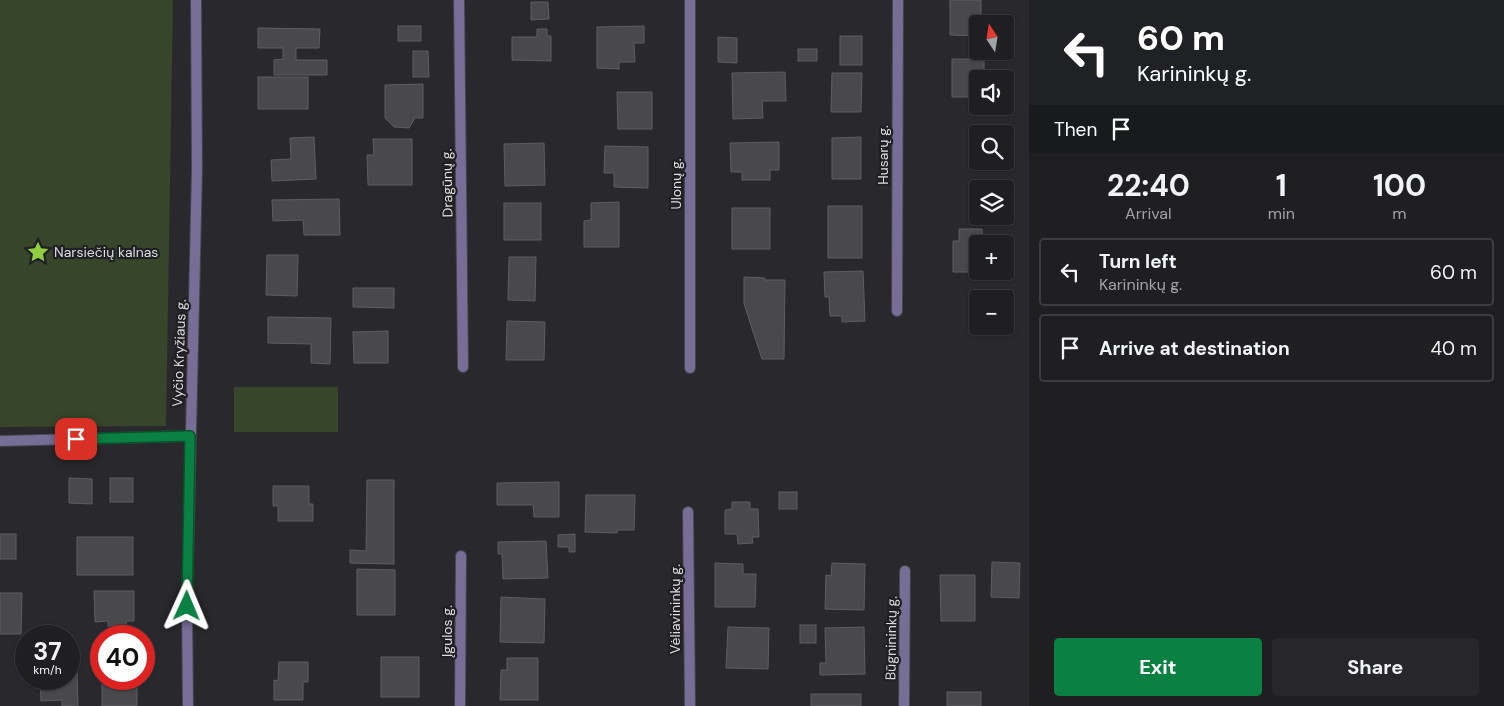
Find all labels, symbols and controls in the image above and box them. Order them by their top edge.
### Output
north arrow [969,15,1014,60]
map controls [969,15,1014,335]
text: 60 m [1137,15,1225,61]
icon: left [1054,20,1119,85]
text: Karininkų g. [1137,59,1251,88]
button: sound [969,70,1014,115]
icon: arrive [1107,115,1135,143]
text: Then [1054,117,1097,142]
street label: Husarų g. [874,125,892,185]
button: search [969,125,1014,170]
street label: Dragūnų g. [437,148,457,217]
street label: Ulonų g. [667,158,685,209]
text: 22:40 [1107,166,1190,205]
text: 1 [1276,166,1287,205]
text: 100 [1373,166,1426,205]
button: layers [969,180,1014,225]
text: Arrival [1125,203,1172,224]
text: min [1268,203,1295,224]
text: m [1392,203,1407,224]
button: + [969,235,1014,280]
place icon: Narsiečių kalnas [25,239,51,265]
place label: Narsiečių kalnas [54,243,158,261]
text: Turn left [1099,249,1177,274]
icon: left [1056,258,1084,286]
text: 60 m [1430,260,1477,285]
text: Karininkų g. [1099,274,1182,295]
button: − [969,290,1014,335]
street label: Vyčio Kryžiaus g. [168,299,190,407]
icon: arrive [1056,334,1084,362]
text: Arrive at destination [1099,336,1290,361]
text: 40 m [1430,336,1477,361]
pin [55,418,97,460]
icon: arrive [62,425,90,453]
street label: Vėliavininkų g. [666,564,684,654]
position arrow [160,579,212,631]
street label: Būgnininkų g. [881,595,901,680]
street label: Įgulos g. [438,605,456,658]
speed limit sign: 40 [90,625,155,690]
text: 37 [33,635,62,668]
button: Exit [1054,638,1262,696]
button: Share [1272,638,1479,696]
text: km/h [33,662,62,678]

